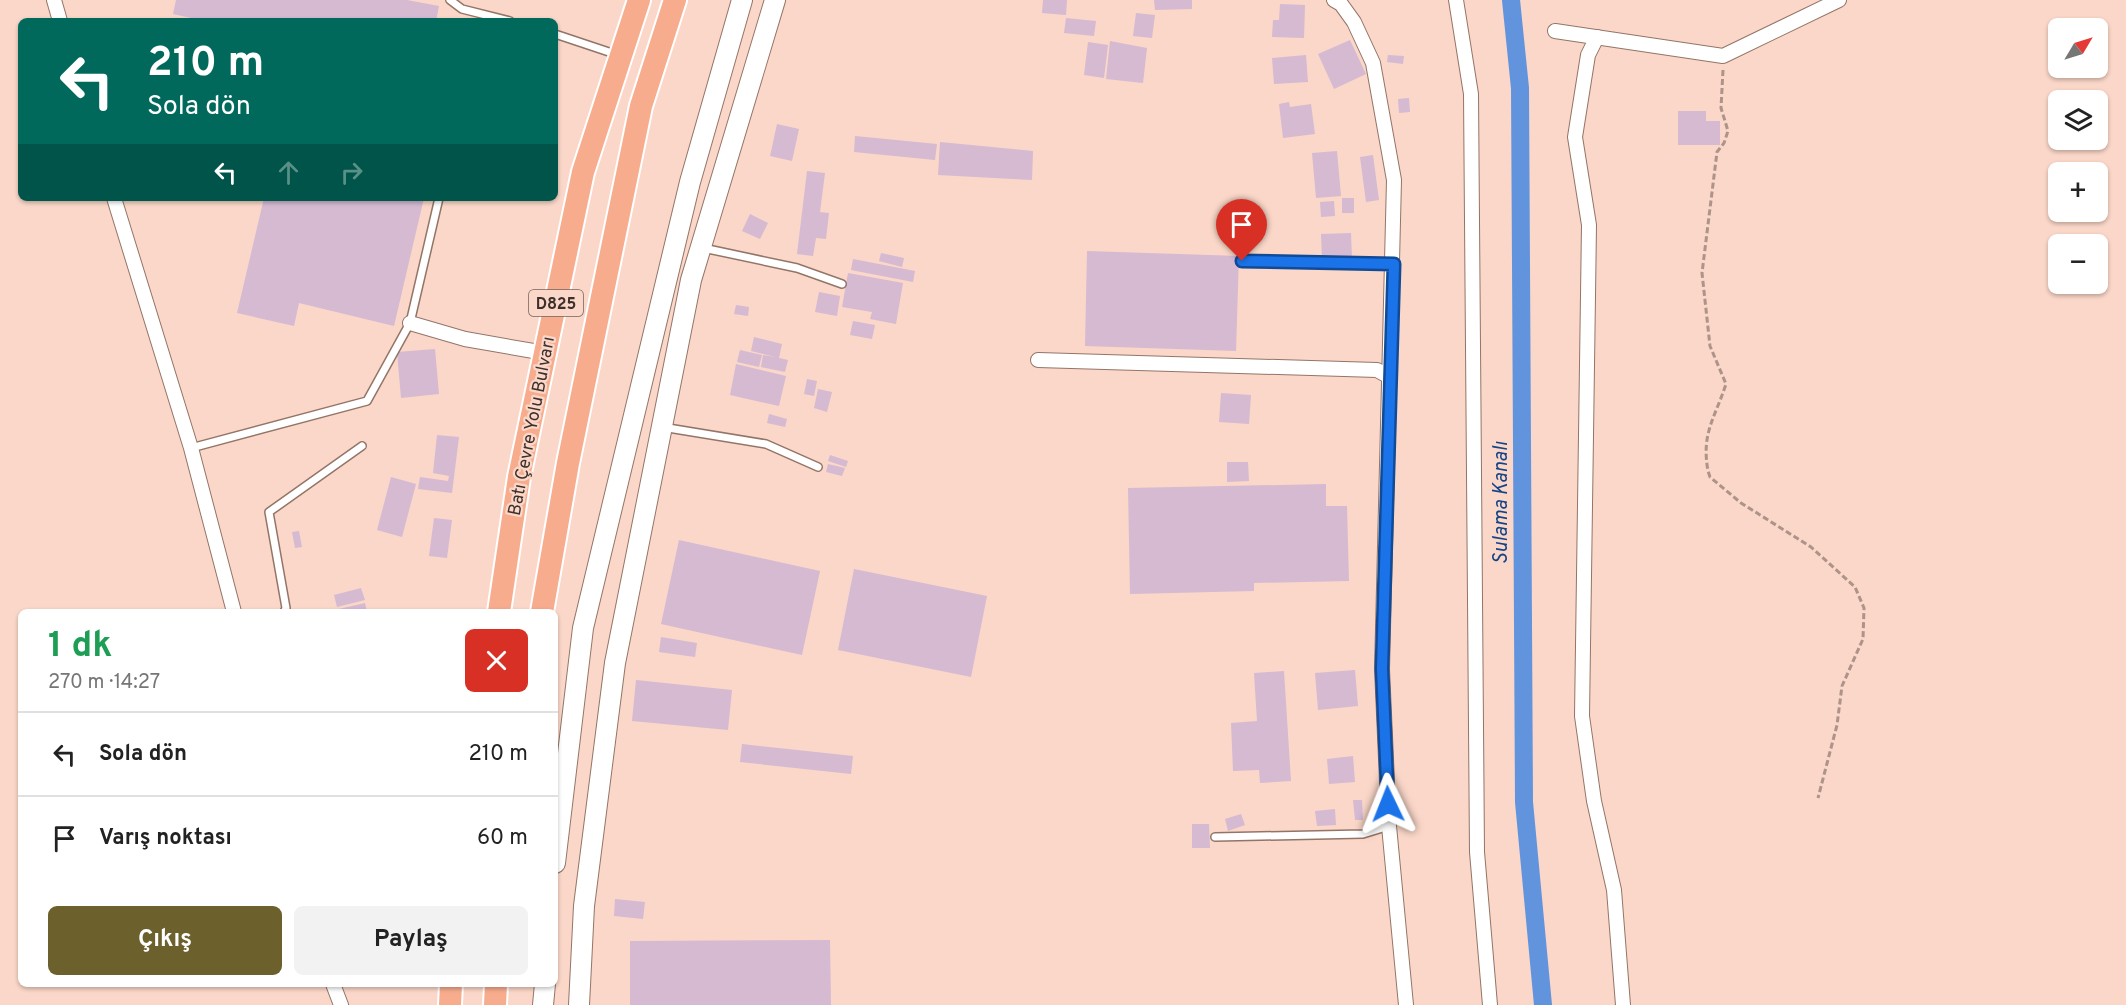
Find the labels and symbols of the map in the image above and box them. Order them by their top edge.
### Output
north arrow [2048,18,2108,78]
pin [1216,199,1267,261]
road number: D825 [529,290,583,316]
street label: Batı Çevre Yolu Bulvarı [504,335,561,518]
water label: Sulama Kanalı [1489,440,1515,564]
position arrow [1356,772,1420,836]

